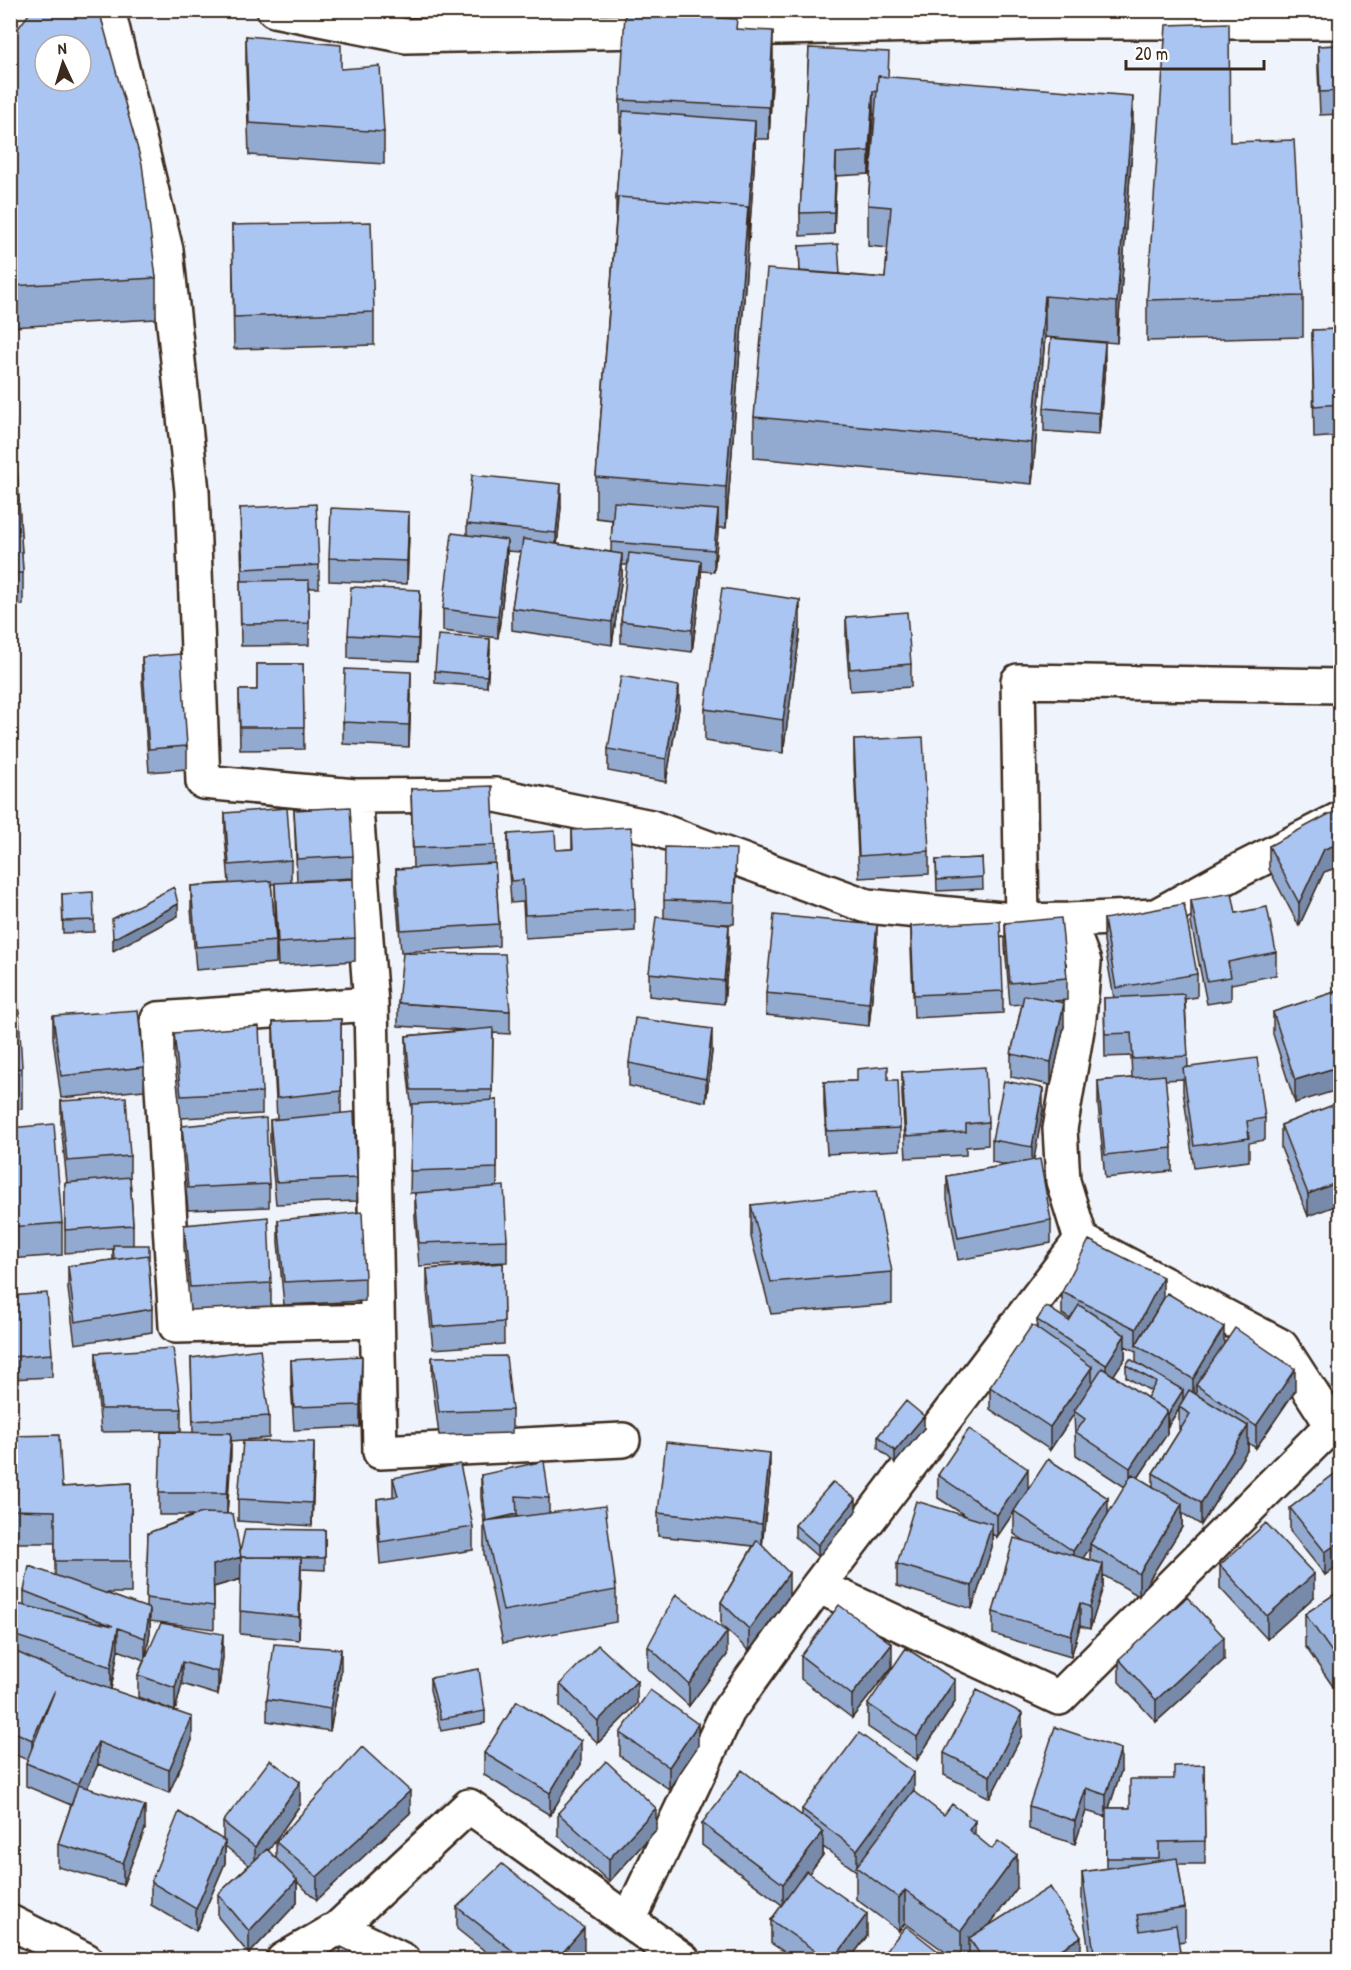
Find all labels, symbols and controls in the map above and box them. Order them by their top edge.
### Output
north arrow [33,33,93,93]
scale bar [1126,33,1264,71]
text: N [57,37,67,59]
text: 20 m [1135,41,1168,66]

